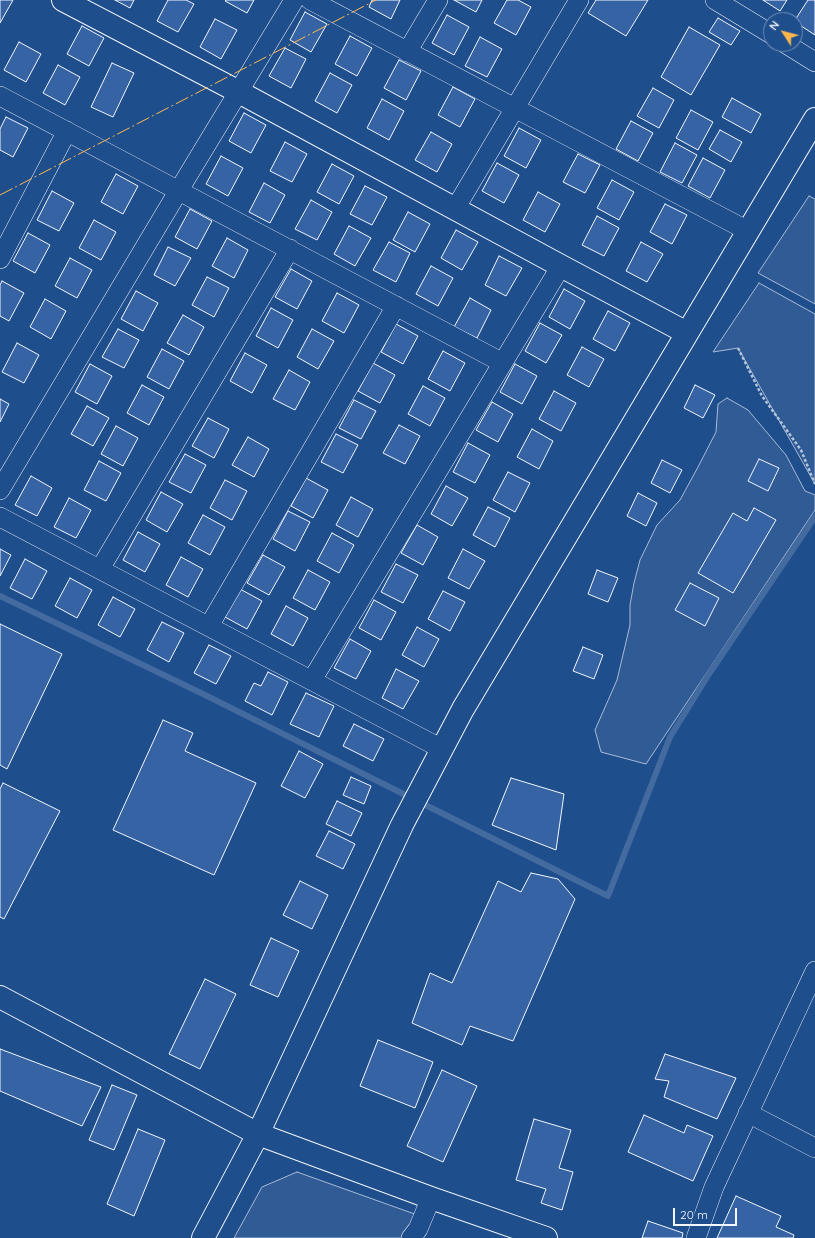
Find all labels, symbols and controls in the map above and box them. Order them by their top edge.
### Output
north arrow [763,12,803,52]
text: N [766,18,782,33]
scale bar [675,1200,739,1226]
text: 20 m [680,1207,708,1222]

